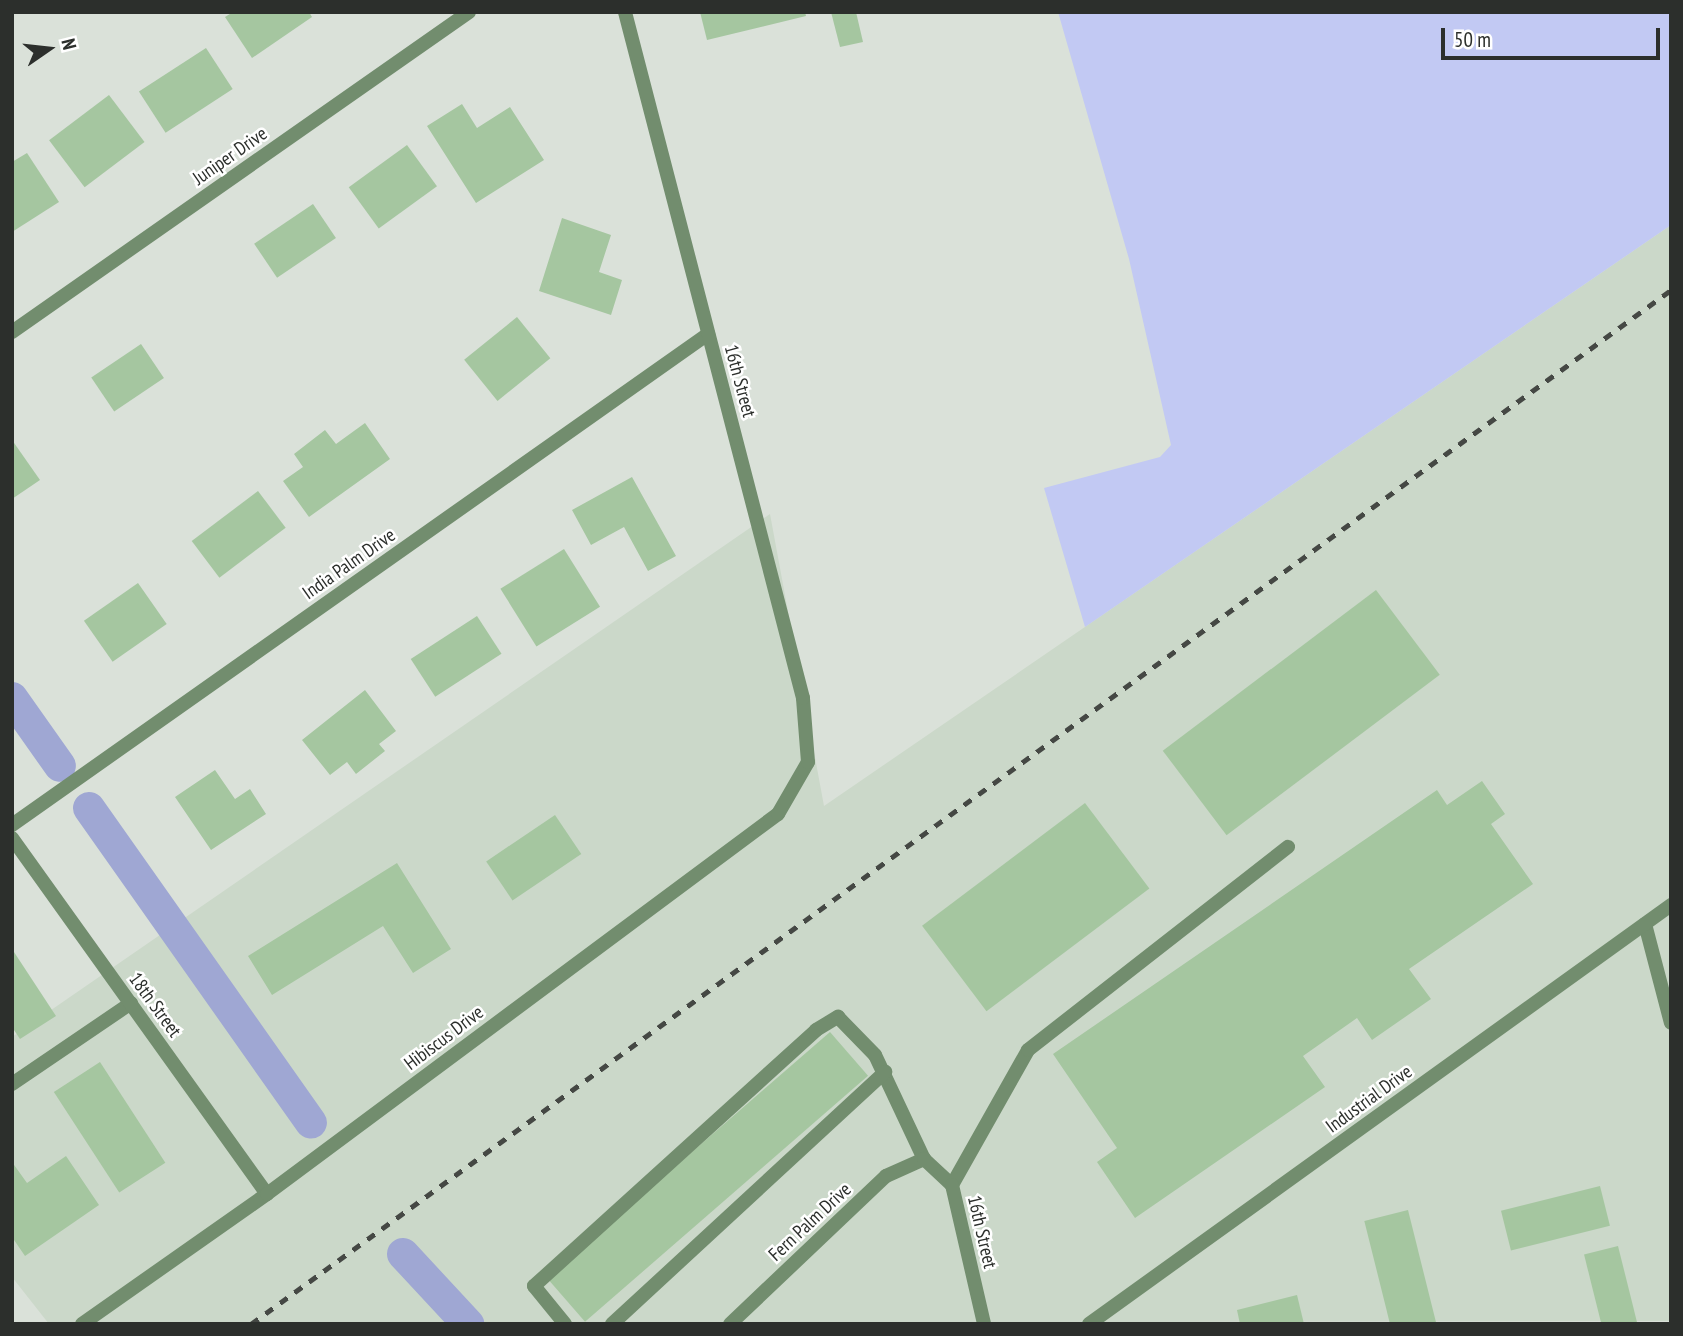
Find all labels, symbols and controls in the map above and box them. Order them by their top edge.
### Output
north arrow [14,14,84,84]
scale bar [1445,14,1664,58]
text: 50 m [1454,26,1491,53]
text: N [56,36,82,52]
street label: Juniper Drive [189,122,271,190]
street label: 16th Street [719,342,761,420]
street label: India Palm Drive [298,524,400,604]
street label: 18th Street [124,968,186,1042]
street label: Hibiscus Drive [400,1001,488,1075]
street label: Industrial Drive [1322,1060,1416,1138]
street label: Fern Palm Drive [764,1178,856,1266]
street label: 16th Street [963,1193,1001,1271]

